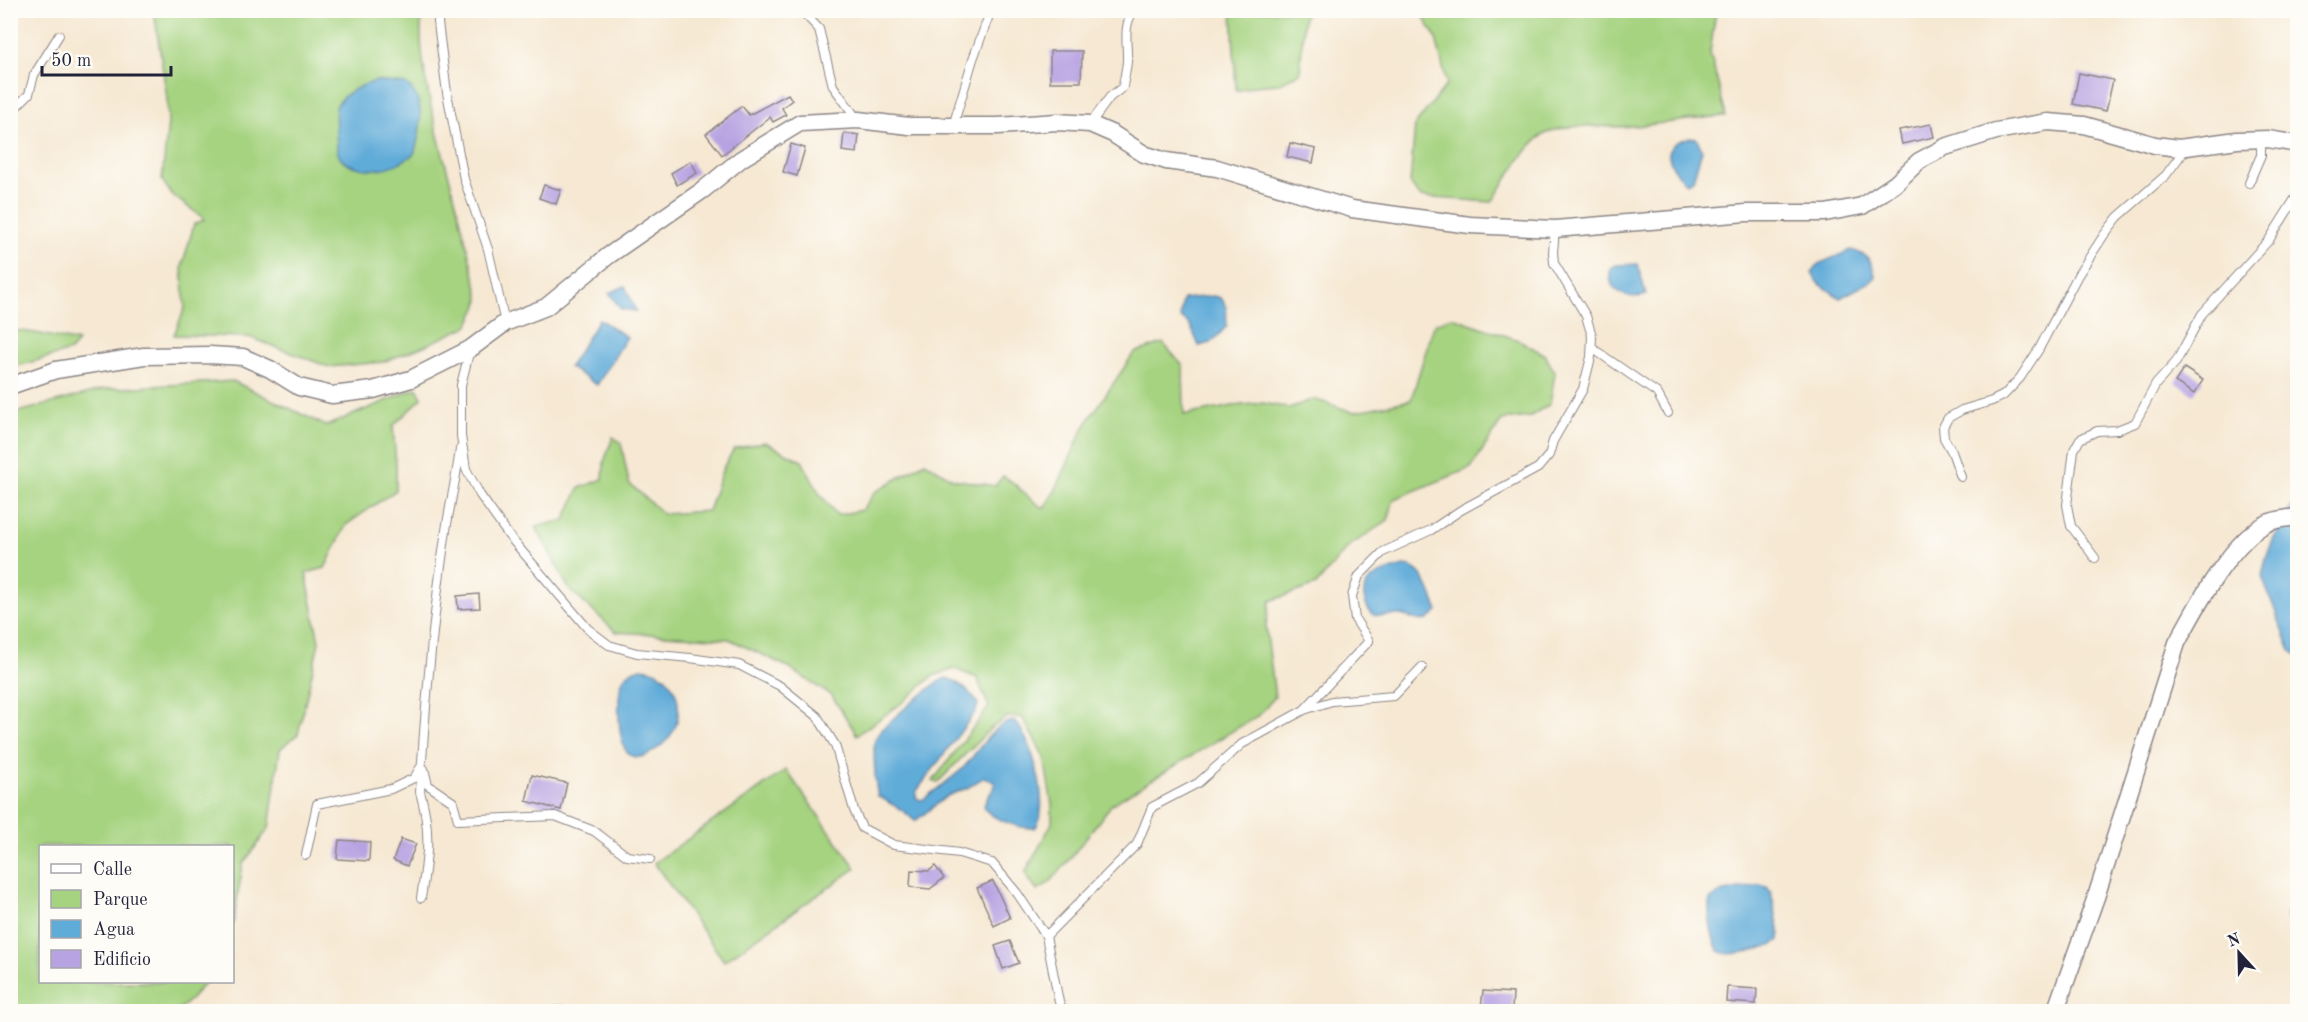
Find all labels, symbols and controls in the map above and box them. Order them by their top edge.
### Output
scale bar [42,39,171,77]
text: 50 m [51,52,91,70]
legend [39,845,234,983]
text: Calle [93,861,132,879]
text: Parque [93,891,148,909]
text: Agua [93,921,135,939]
north arrow [2209,923,2269,983]
text: N [2225,931,2244,951]
text: Edificio [93,951,151,969]

